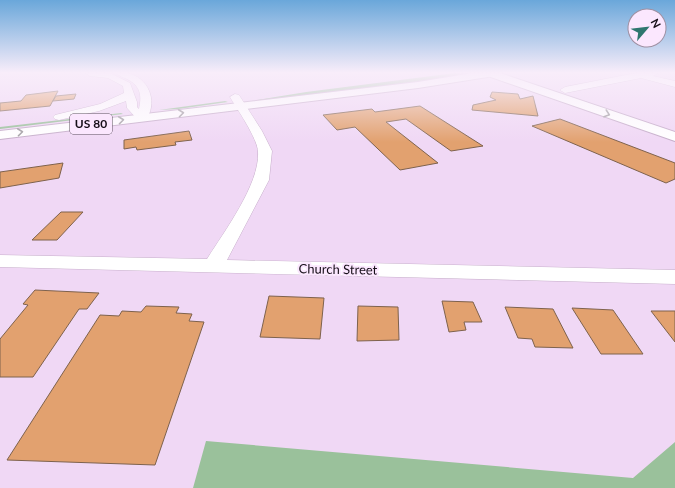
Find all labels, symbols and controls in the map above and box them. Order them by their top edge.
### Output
north arrow [627,8,667,48]
text: N [649,16,664,30]
one-way arrow [178,109,184,118]
one-way arrow [604,109,611,118]
road number: US 80 [70,114,112,134]
one-way arrow [118,116,124,125]
one-way arrow [17,128,23,137]
street label: Church Street [299,260,378,278]

